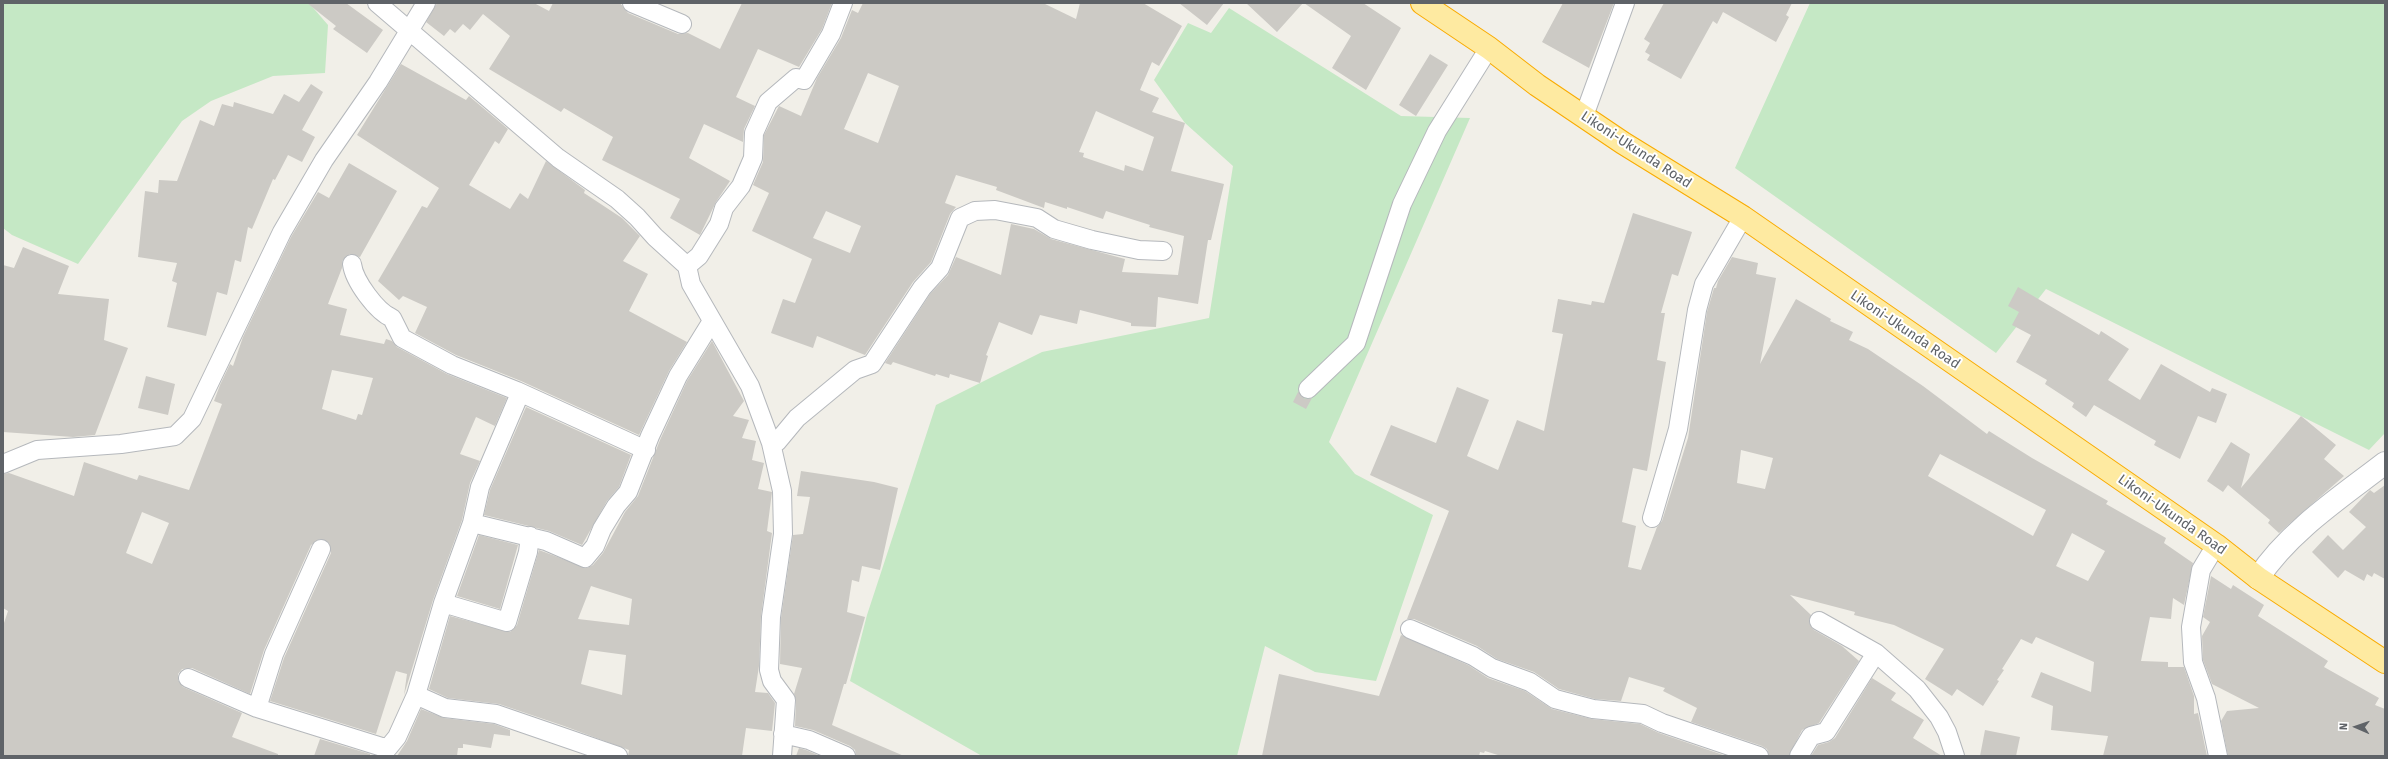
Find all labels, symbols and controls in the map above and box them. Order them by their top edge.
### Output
street label: Likoni-Ukunda Road [1577,108,1695,192]
street label: Likoni-Ukunda Road [1847,287,1963,373]
street label: Likoni-Ukunda Road [2115,471,2229,559]
north arrow [2336,707,2376,747]
text: N [2337,723,2350,730]

